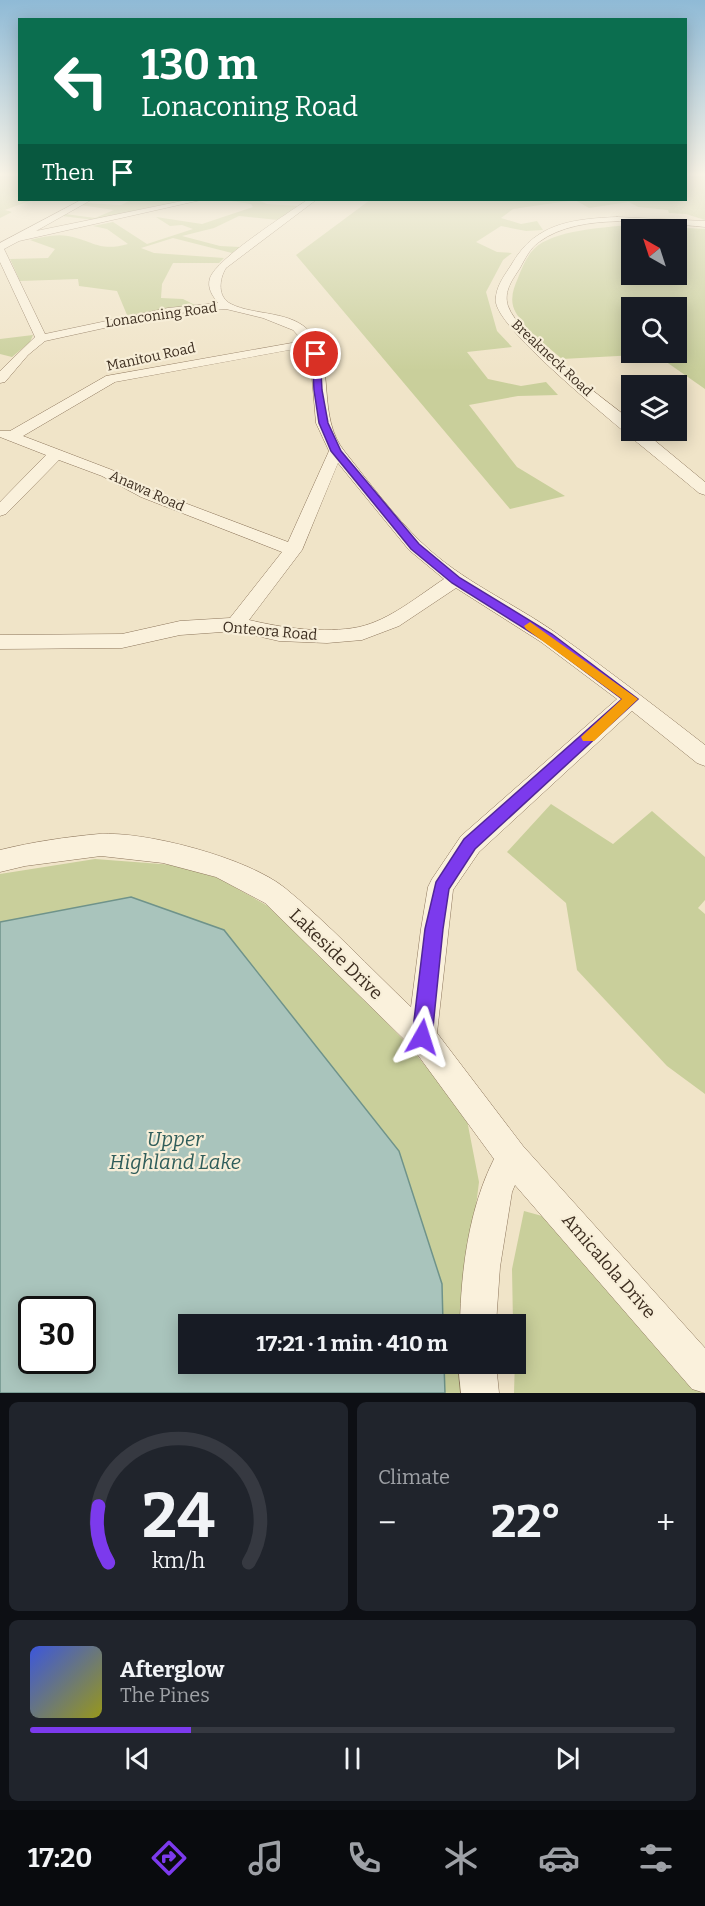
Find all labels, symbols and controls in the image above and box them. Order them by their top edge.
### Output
text: 130 m [141,40,258,90]
icon: left [42,42,120,120]
text: Lonaconing Road [141,91,358,123]
icon: arrive [106,156,139,189]
text: Then [42,159,94,186]
north arrow [621,219,687,285]
map controls [621,219,687,441]
button: search [621,297,687,363]
street label: Lonaconing Road [104,299,218,331]
street label: Breakneck Road [508,316,596,400]
pin [290,328,341,379]
icon: arrive [299,337,332,370]
street label: Manitou Road [105,339,197,375]
button: layers [621,375,687,441]
street label: Anawa Road [107,467,187,515]
street label: Onteora Road [222,618,318,644]
street label: Lakeside Drive [285,904,387,1004]
position arrow [390,1005,454,1069]
water label: Upper Highland Lake [109,1127,241,1174]
street label: Amicalola Drive [557,1209,661,1323]
speed limit sign: 30 [18,1296,96,1374]
text: 17:21 · 1 min · 410 m [256,1330,448,1357]
text: Climate [378,1465,450,1489]
text: 24 [142,1479,215,1554]
text: 22° [491,1495,561,1549]
text: − [378,1503,396,1543]
text: + [656,1503,675,1543]
text: km/h [152,1549,205,1575]
text: Afterglow [120,1656,224,1683]
text: The Pines [120,1683,210,1707]
icon: previous [121,1742,154,1775]
icon: pause [336,1742,369,1775]
icon: next [551,1742,584,1775]
icon: directions [148,1837,190,1879]
icon: music [245,1837,287,1879]
icon: phone [343,1837,385,1879]
icon: climate [440,1837,482,1879]
icon: car [538,1837,580,1879]
icon: filters [635,1837,677,1879]
text: 17:20 [28,1842,92,1874]

